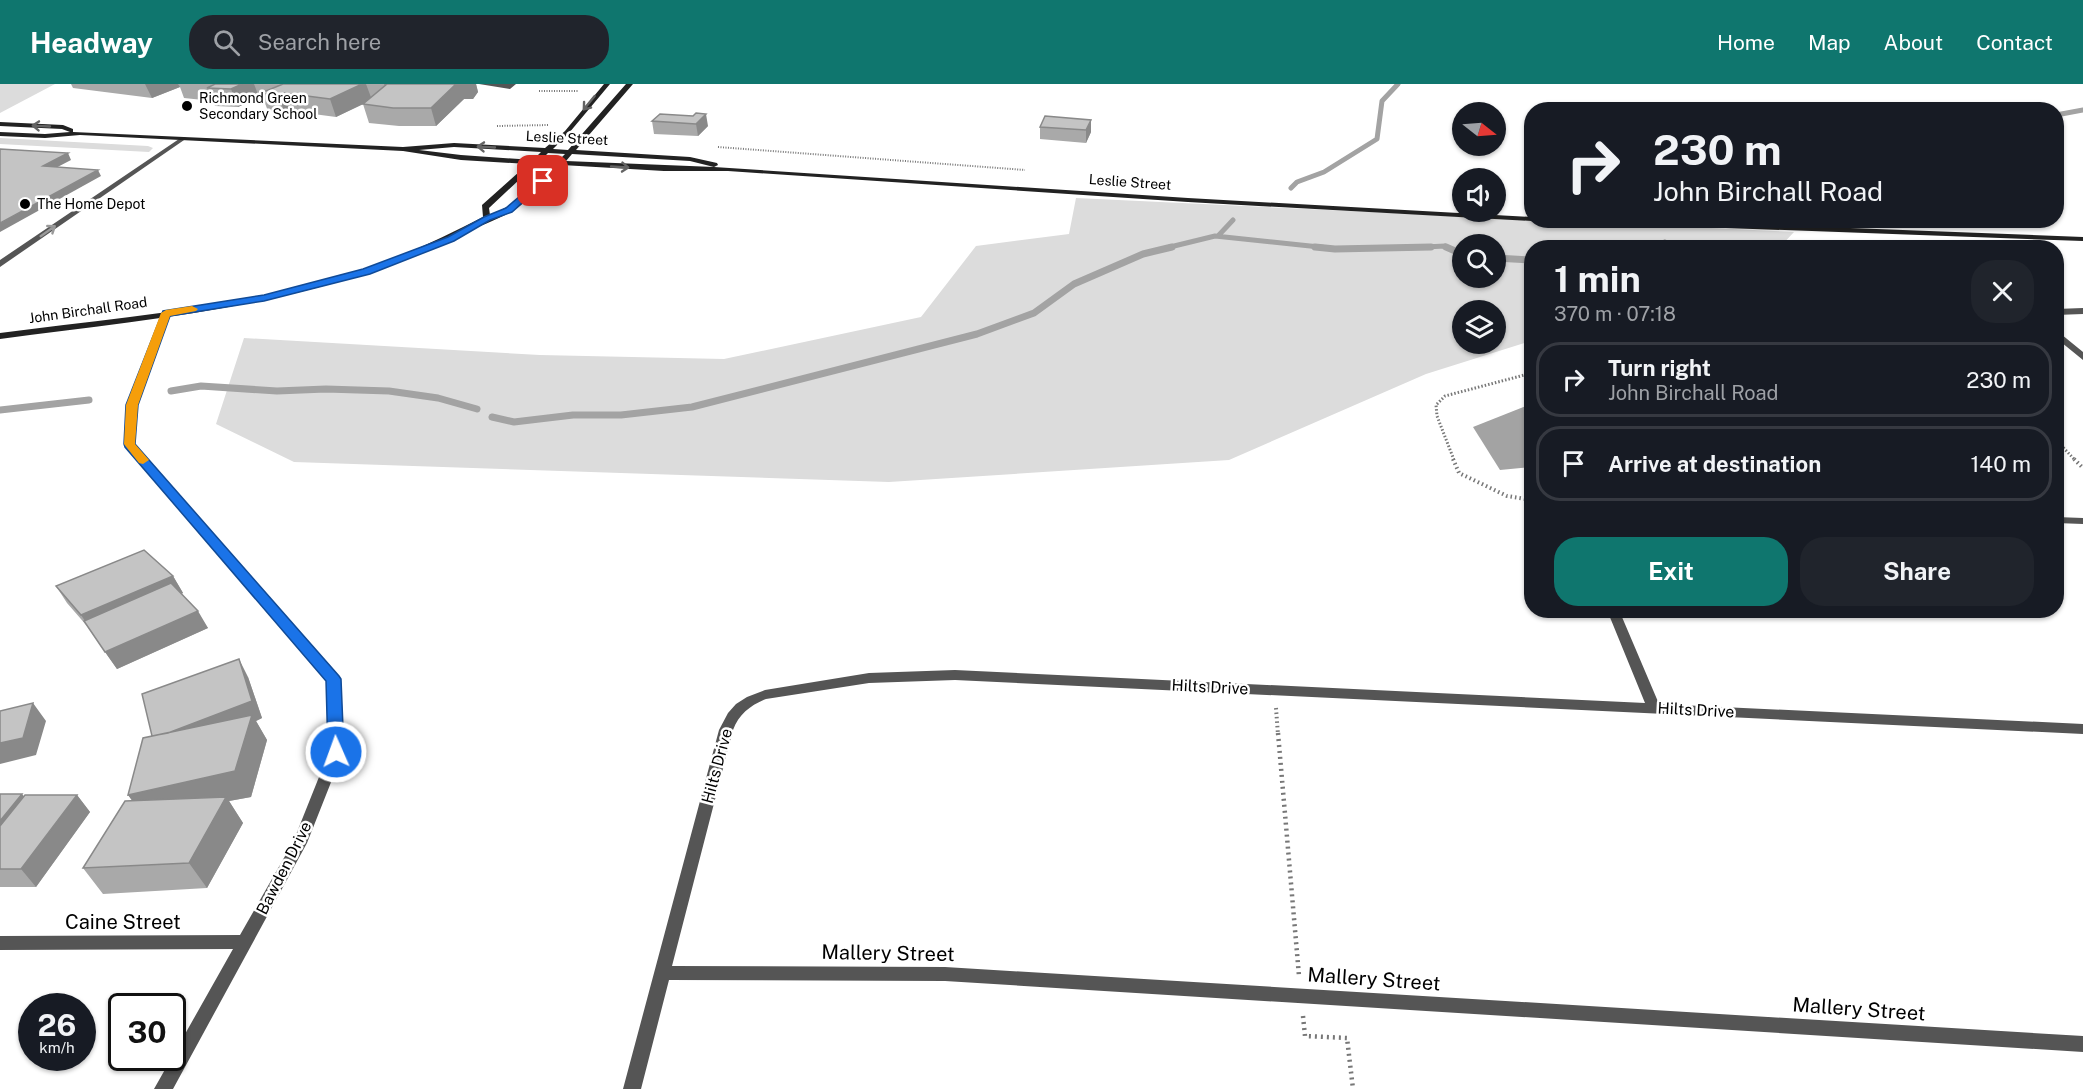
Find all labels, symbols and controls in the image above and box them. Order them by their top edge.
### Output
search box [189,15,609,69]
text: Headway [30,26,153,59]
icon: search [210,26,243,59]
text: Search here [258,29,381,55]
text: Home [1717,30,1775,55]
text: Map [1808,30,1851,55]
text: About [1884,30,1943,55]
text: Contact [1976,30,2053,55]
place label: Richmond Green Secondary School [199,90,318,122]
one-way arrow [583,95,596,111]
marker: Richmond Green Secondary School [180,99,194,113]
north arrow [1452,102,1506,156]
map controls [1452,102,1506,354]
one-way arrow [31,120,51,131]
text: 230 m [1653,125,1782,174]
icon: right [1554,126,1632,204]
street label: Leslie Street [525,128,609,148]
one-way arrow [476,142,496,153]
pin [517,155,568,206]
one-way arrow [609,162,629,173]
icon: arrive [526,164,559,197]
button: sound [1452,168,1506,222]
street label: Leslie Street [1088,171,1172,193]
text: John Birchall Road [1653,175,1883,207]
place label: The Home Depot [37,196,146,212]
marker: The Home Depot [18,197,32,211]
one-way arrow [39,225,56,237]
button: search [1452,234,1506,288]
text: 1 min [1554,258,1641,300]
button: close [1971,260,2034,323]
street label: John Birchall Road [28,294,148,326]
button: layers [1452,300,1506,354]
text: 370 m · 07:18 [1554,302,1676,326]
text: Turn right [1608,355,1711,381]
icon: right [1557,363,1590,396]
text: 230 m [1966,367,2031,393]
text: John Birchall Road [1608,381,1779,405]
icon: arrive [1557,447,1590,480]
text: Arrive at destination [1608,451,1821,477]
text: 140 m [1970,451,2031,477]
button: Exit [1554,537,1788,606]
button: Share [1800,537,2034,606]
street label: Hilts Drive [1171,675,1249,699]
street label: Hilts Drive [1657,698,1735,722]
position arrow [304,720,368,784]
street label: Hilts Drive [698,726,736,806]
street label: Bawden Drive [252,818,316,918]
street label: Caine Street [65,910,181,934]
street label: Mallery Street [821,940,955,966]
street label: Mallery Street [1307,962,1441,996]
street label: Mallery Street [1792,992,1926,1026]
speed limit sign: 30 [108,993,186,1071]
text: 26 [38,1007,76,1043]
text: km/h [39,1039,75,1056]

